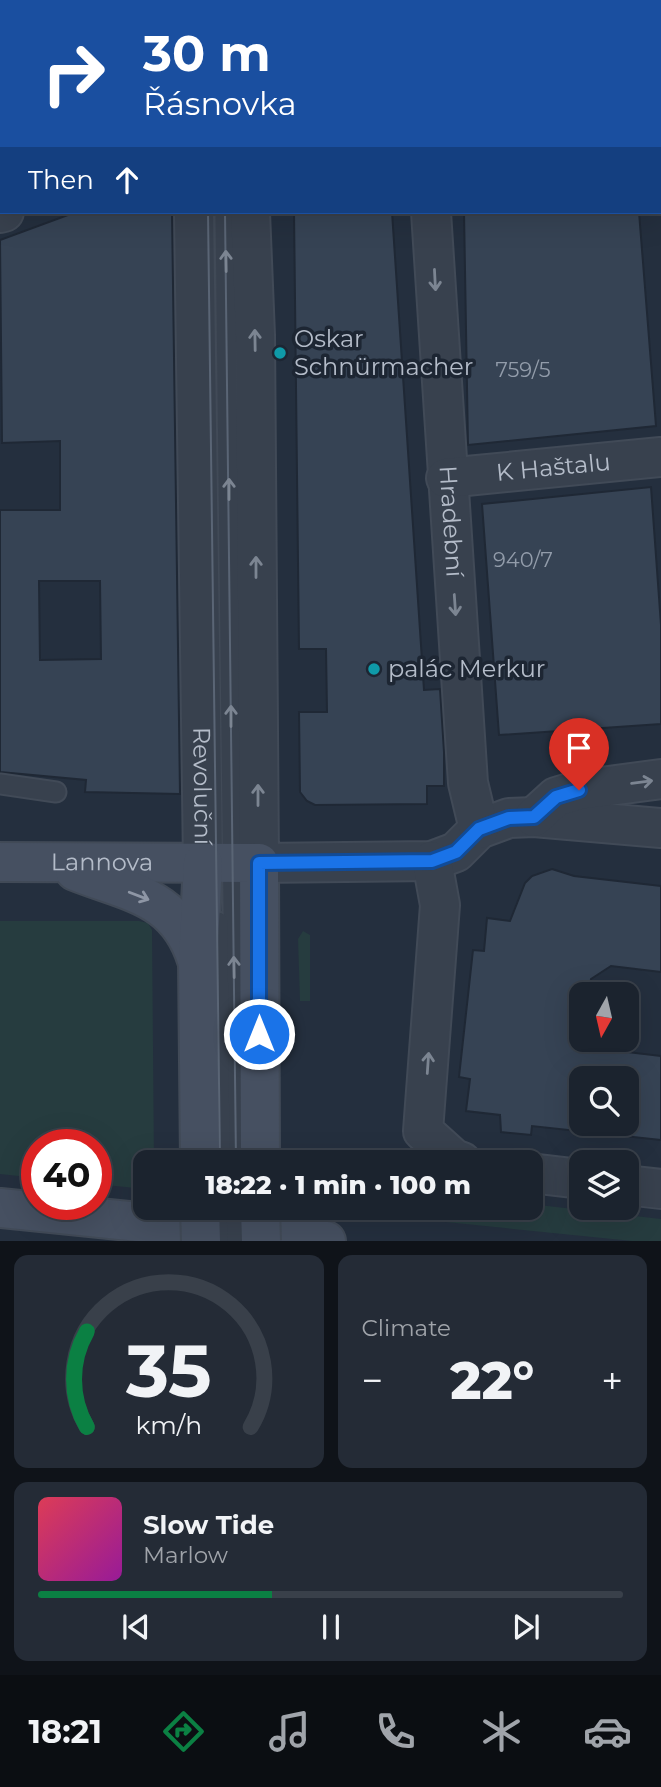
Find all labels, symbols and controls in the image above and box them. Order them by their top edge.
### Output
text: 30 m [143,24,271,83]
icon: right [28,28,119,119]
text: Řásnovka [143,84,297,123]
icon: ahead [108,161,146,199]
text: Then [28,164,94,196]
one-way arrow [220,250,233,273]
one-way arrow [429,268,442,291]
place label: Oskar Schnürmacher [294,324,473,381]
one-way arrow [248,329,261,352]
marker: Oskar Schnürmacher [272,345,288,361]
house number: 759/5 [495,357,551,382]
street label: K Haštalu [495,447,612,487]
street label: Hradební [433,464,470,580]
one-way arrow [222,478,236,501]
house number: 940/7 [493,547,553,572]
one-way arrow [249,556,263,579]
one-way arrow [449,593,462,616]
place label: palác Merkur [388,654,545,683]
marker: palác Merkur [366,661,382,677]
one-way arrow [224,705,238,728]
pin [549,718,609,790]
street label: Revoluční [187,727,218,847]
icon: arrive [560,729,598,767]
one-way arrow [630,775,653,788]
one-way arrow [251,783,265,806]
street label: Lannova [51,847,153,877]
one-way arrow [128,891,150,903]
one-way arrow [227,955,241,978]
north arrow [569,982,639,1052]
map controls [569,982,639,1220]
position arrow [222,997,296,1071]
one-way arrow [422,1052,435,1075]
button: search [569,1066,639,1136]
speed limit sign: 40 [21,1129,112,1220]
button: layers [569,1150,639,1220]
text: 18:22 · 1 min · 100 m [205,1169,471,1201]
text: Climate [362,1314,451,1342]
text: 35 [125,1328,212,1416]
text: 22° [450,1349,534,1412]
text: − [362,1357,383,1404]
text: + [601,1357,623,1404]
text: km/h [135,1410,202,1440]
text: Slow Tide [143,1509,274,1541]
text: Marlow [143,1541,228,1569]
icon: previous [117,1608,155,1646]
icon: pause [312,1608,350,1646]
icon: next [507,1608,545,1646]
icon: directions [159,1707,208,1756]
icon: music [265,1707,314,1756]
icon: phone [371,1707,420,1756]
icon: climate [477,1707,526,1756]
icon: car [583,1707,632,1756]
text: 18:21 [29,1712,102,1751]

